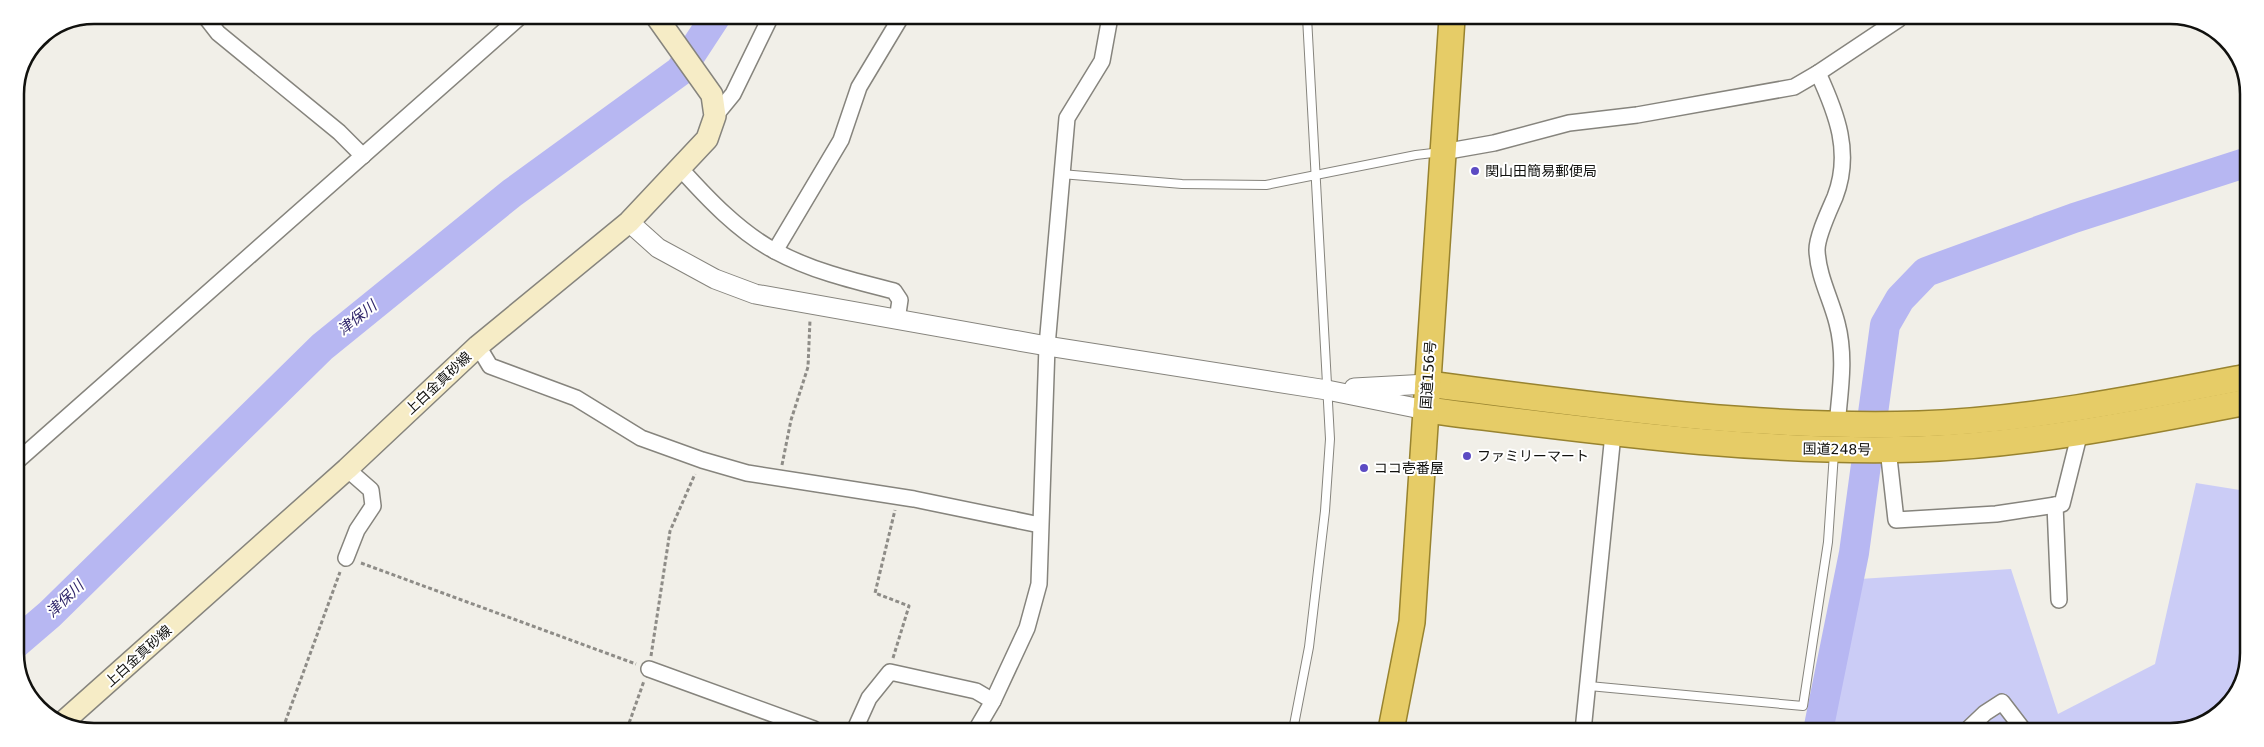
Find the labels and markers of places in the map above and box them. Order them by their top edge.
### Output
place label: 関山田簡易郵便局 [1485,163,1597,179]
marker: 関山田簡易郵便局 [1469,165,1481,177]
place label: ファミリーマート [1477,448,1589,464]
marker: ファミリーマート [1461,450,1473,462]
place label: ココ壱番屋 [1374,460,1444,476]
marker: ココ壱番屋 [1358,462,1370,474]

